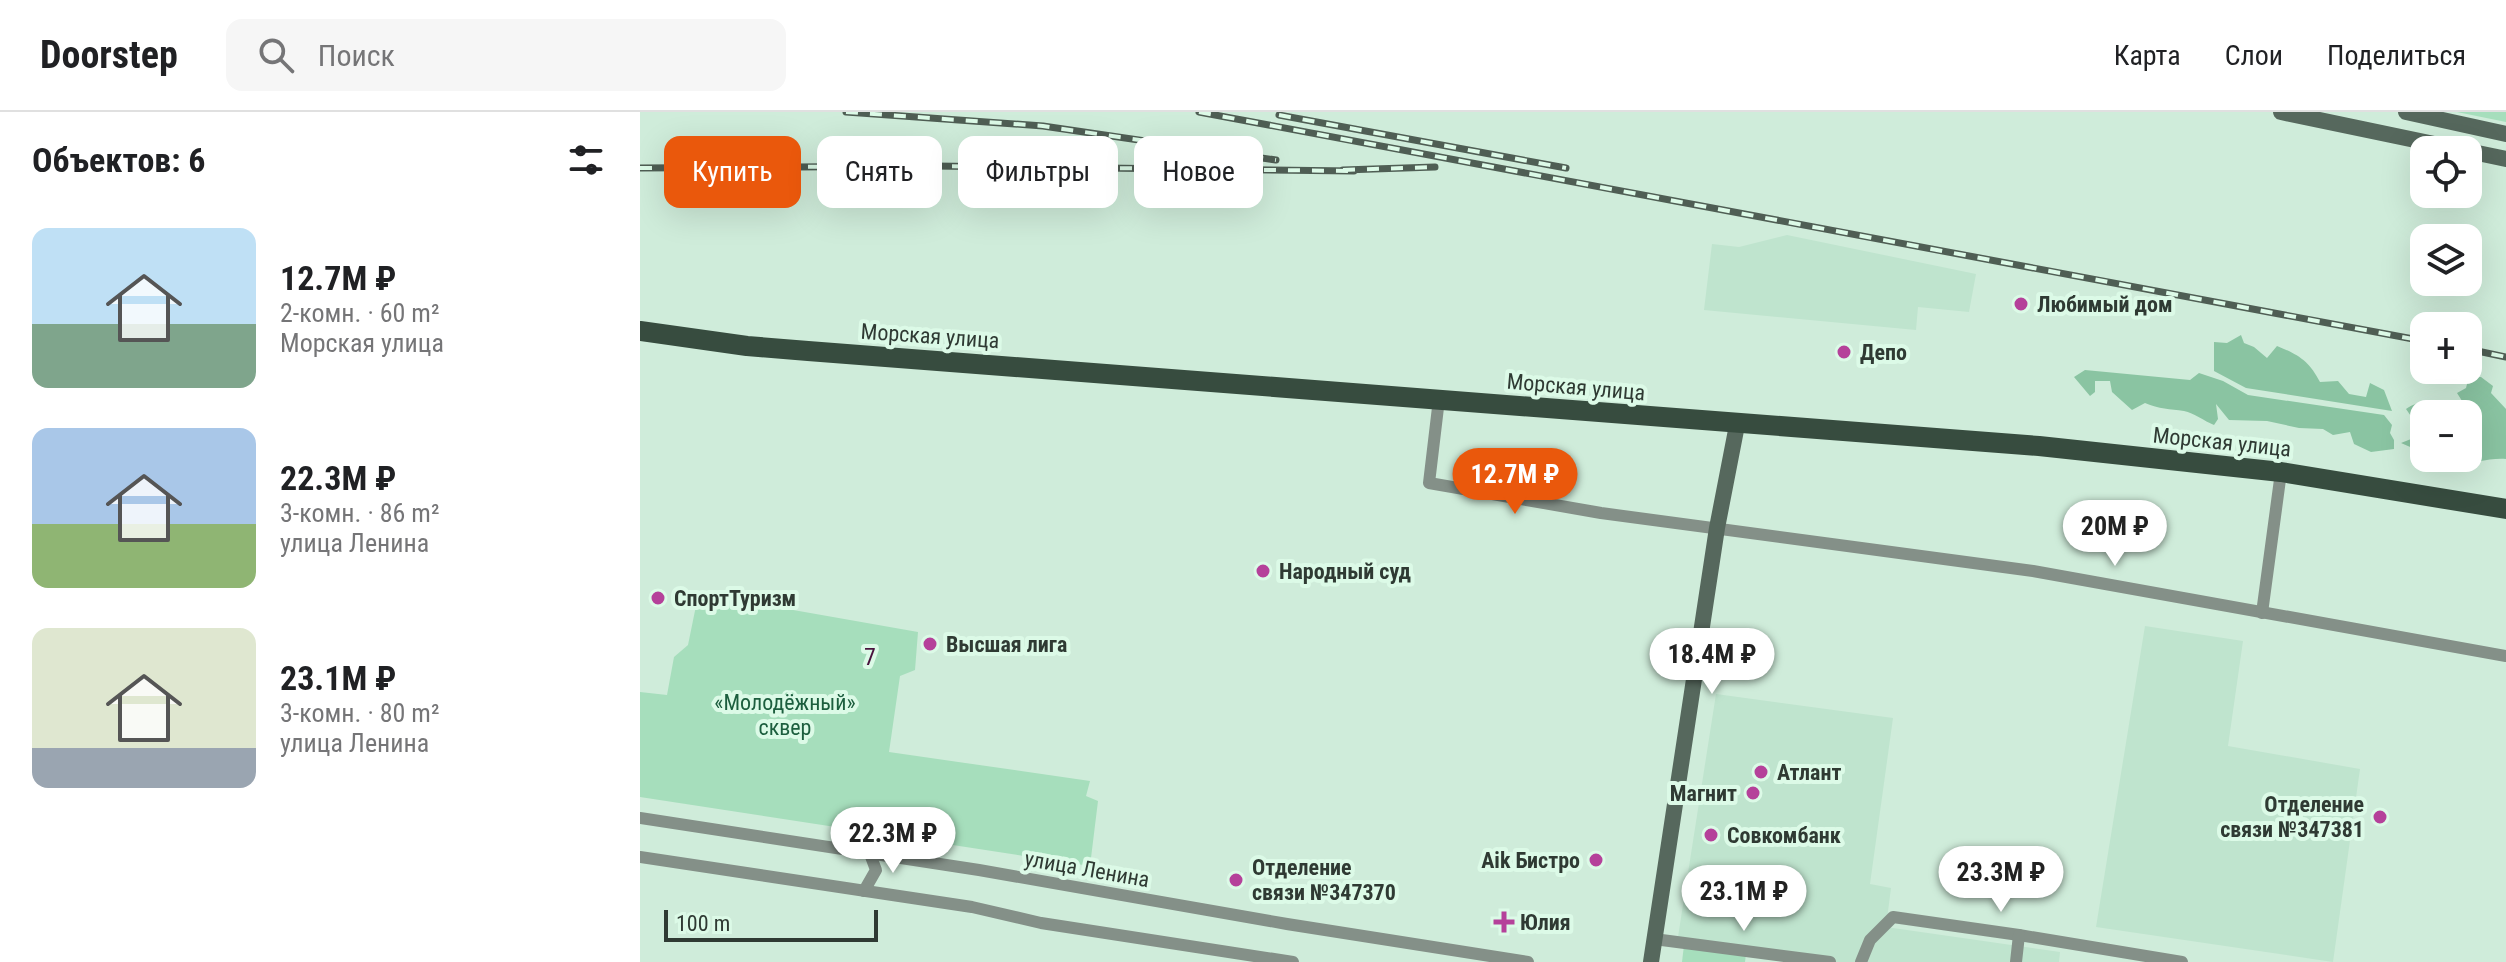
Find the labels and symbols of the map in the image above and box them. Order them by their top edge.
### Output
place label: Любимый дом [2037,292,2173,317]
marker: Любимый дом [2012,295,2030,313]
street label: Морская улица [860,319,1000,353]
place label: Депо [1860,340,1907,365]
marker: Депо [1835,343,1853,361]
street label: Морская улица [1506,369,1646,405]
street label: Морская улица [2152,422,2292,462]
pin: 12.7M ₽ [1441,448,1589,516]
pin: 20M ₽ [2059,500,2171,568]
place label: Народный суд [1279,559,1411,584]
marker: Народный суд [1254,562,1272,580]
place label: СпортТуризм [674,586,796,611]
marker: СпортТуризм [649,589,667,607]
pin: 18.4M ₽ [1638,628,1786,696]
place label: Высшая лига [946,632,1067,657]
marker: Высшая лига [921,635,939,653]
district label: 7 [864,643,878,671]
park label: «Молодёжный» сквер [714,690,856,740]
place label: Атлант [1777,760,1841,785]
marker: Атлант [1752,763,1770,781]
place label: Магнит [1670,781,1737,806]
marker: Магнит [1744,784,1762,802]
place label: Отделение связи №347381 [2220,792,2364,842]
pin: 22.3M ₽ [819,807,967,875]
marker: Отделение связи №347381 [2371,808,2389,826]
place label: Совкомбанк [1727,823,1841,848]
marker: Совкомбанк [1702,826,1720,844]
street label: улица Ленина [1023,846,1151,892]
pin: 23.3M ₽ [1927,846,2075,914]
place label: Aik Бистро [1481,848,1580,873]
marker: Aik Бистро [1587,851,1605,869]
place label: Отделение связи №347370 [1252,855,1396,905]
pin: 23.1M ₽ [1670,865,1818,933]
marker: Отделение связи №347370 [1227,871,1245,889]
scale bar [664,906,878,942]
place label: Юлия [1520,910,1571,935]
marker: Юлия [1495,913,1513,931]

